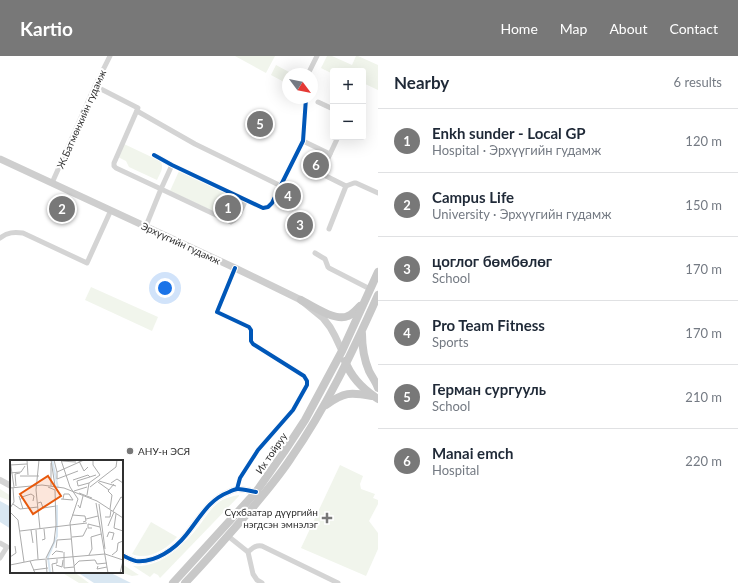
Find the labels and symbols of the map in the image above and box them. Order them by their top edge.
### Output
street label: Ж.Батмөнхийн гудамж [54,68,108,170]
north arrow [282,68,318,104]
pin: 5 [247,109,273,139]
pin: 6 [303,150,329,180]
pin: 4 [275,181,301,211]
pin: 1 [215,193,241,223]
pin: 2 [49,194,75,224]
pin: 3 [287,210,313,240]
street label: Эрхүүгийн гудамж [139,219,223,267]
your location [155,278,175,298]
street label: Их тойруу [253,429,290,476]
place label: АНУ-н ЭСЯ [138,445,190,457]
marker: АНУ-н ЭСЯ [125,446,135,456]
inset map [10,460,123,573]
place label: Сүхбаатар дүүргийн нэгдсэн эмнэлэг [225,506,318,530]
marker: Сүхбаатар дүүргийн нэгдсэн эмнэлэг [321,512,333,524]

